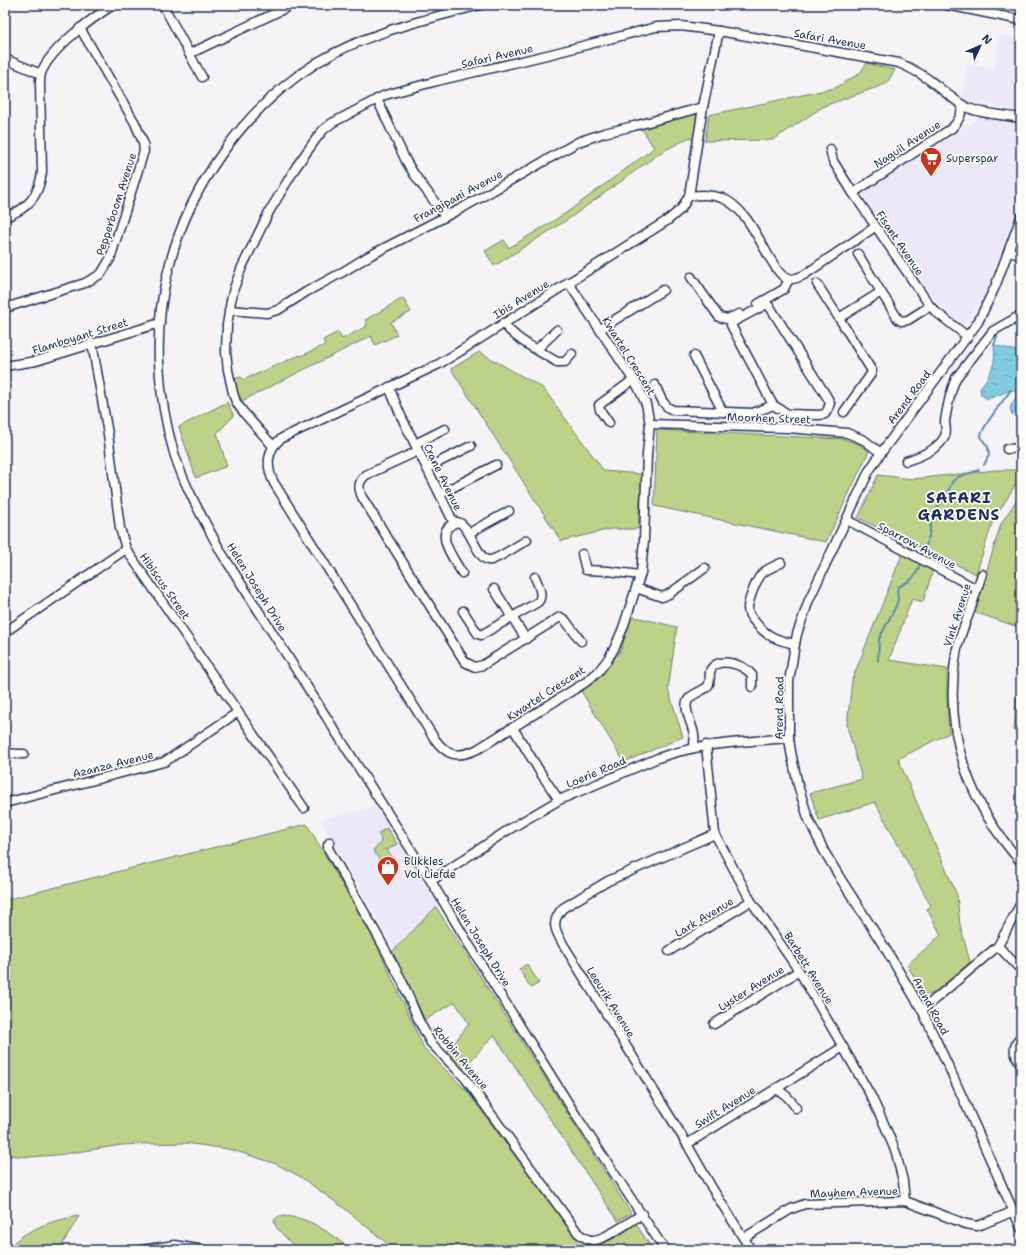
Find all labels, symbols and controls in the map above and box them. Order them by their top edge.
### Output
street label: Safari Avenue [792,26,867,53]
north arrow [960,26,1000,66]
text: N [978,31,995,48]
street label: Safari Avenue [460,41,535,72]
street label: Naguil Avenue [871,117,944,172]
supermarket icon: Superspar [918,145,944,178]
street label: Pepperboom Avenue [93,151,140,257]
place label: Superspar [946,151,999,166]
street label: Frangipani Avenue [411,167,505,226]
street label: Fisant Avenue [872,208,927,279]
street label: Ibis Avenue [490,276,552,323]
street label: Kwartel Crescent [598,314,659,399]
street label: Flamboyant Street [30,315,130,358]
street label: Arend Road [884,367,935,427]
street label: Moorhen Street [727,410,811,427]
street label: Crane Avenue [420,441,465,513]
district label: SAFARI GARDENS [918,488,1000,525]
street label: Sparrow Avenue [875,518,959,572]
street label: Helen Joseph Drive [223,540,290,635]
street label: Hibiscus Street [136,550,193,623]
street label: Vink Avenue [940,581,975,649]
street label: Kwartel Crescent [504,662,588,724]
street label: Arend Road [771,676,788,740]
street label: Azanza Avenue [71,747,155,782]
street label: Loerie Road [564,753,628,792]
shop icon: Blikkies Vol Liefde [375,854,401,887]
place label: Blikkies Vol Liefde [404,854,456,882]
street label: Lark Avenue [672,894,737,941]
street label: Helen Joseph Drive [447,895,514,990]
street label: Barbett Avenue [780,929,837,1007]
street label: Lyster Avenue [715,962,787,1015]
street label: Leeurik Avenue [583,964,638,1041]
street label: Arend Road [909,975,952,1038]
street label: Robbin Avenue [430,1023,492,1093]
street label: Swift Avenue [692,1083,759,1132]
street label: Mayhem Avenue [810,1183,898,1202]

